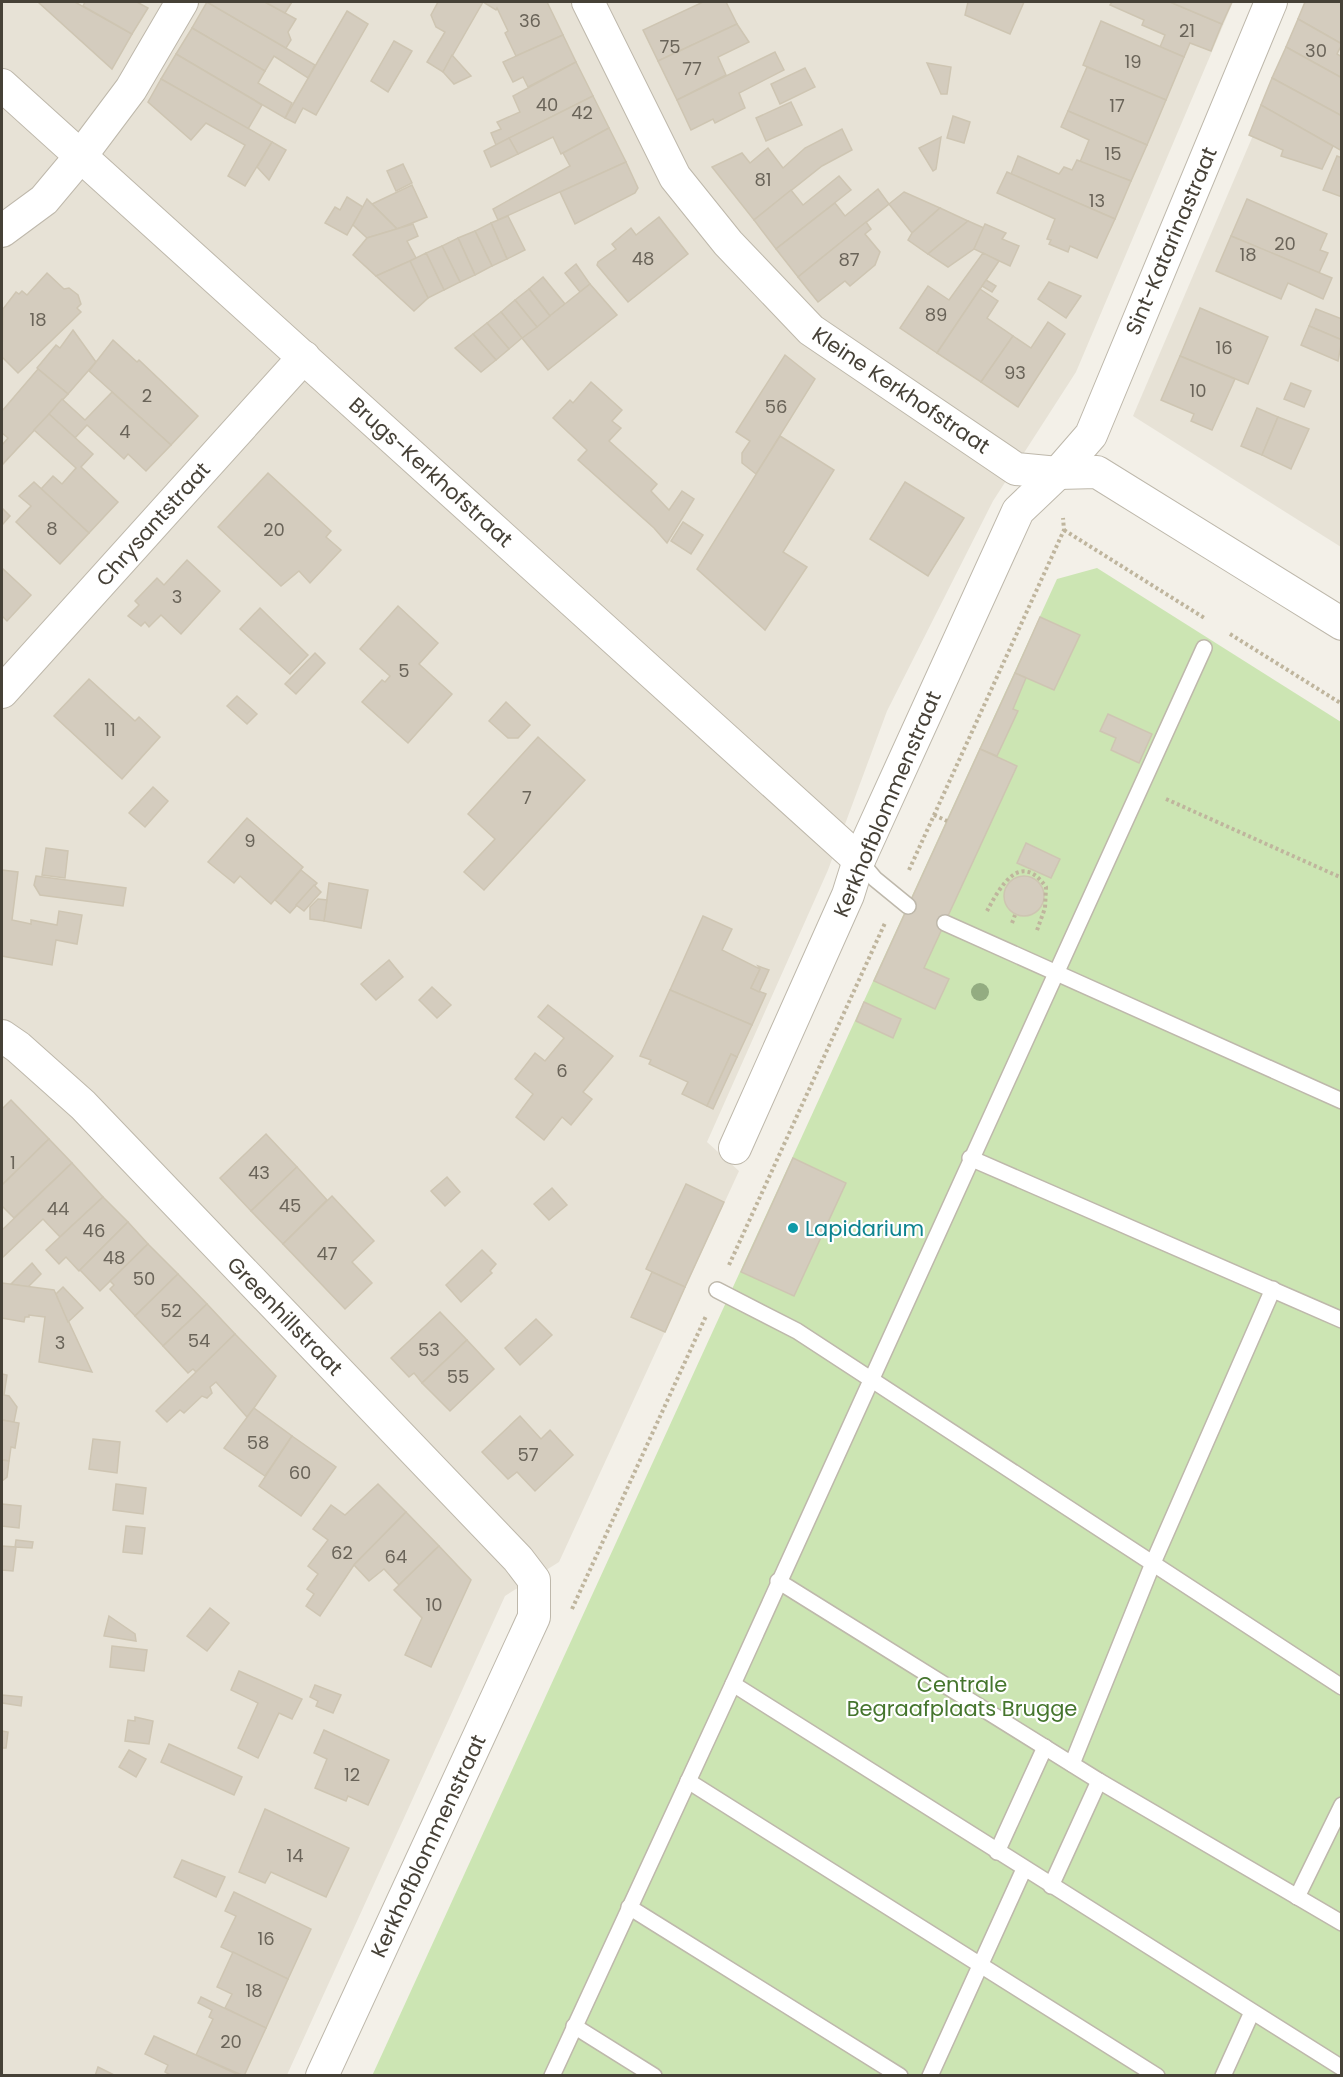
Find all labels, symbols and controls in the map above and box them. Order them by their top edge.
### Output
house number: 36 [519,8,541,33]
house number: 21 [1179,18,1195,43]
house number: 75 [659,34,681,59]
house number: 30 [1305,38,1327,63]
house number: 19 [1124,49,1142,74]
house number: 77 [682,56,702,81]
house number: 40 [536,92,558,117]
house number: 17 [1109,93,1125,118]
house number: 42 [571,100,593,125]
house number: 15 [1104,141,1122,166]
street label: Sint-Katarinastraat [1118,142,1224,340]
house number: 81 [754,167,772,192]
house number: 13 [1089,188,1105,213]
house number: 20 [1274,231,1296,256]
house number: 18 [1239,242,1257,267]
house number: 48 [632,246,654,271]
house number: 87 [838,247,860,272]
house number: 89 [925,302,947,327]
house number: 18 [29,307,47,332]
street label: Kleine Kerkhofstraat [806,320,996,460]
house number: 16 [1215,335,1233,360]
house number: 93 [1004,360,1026,385]
house number: 10 [1189,378,1207,403]
house number: 2 [142,383,152,408]
street label: Brugs-Kerkhofstraat [343,391,519,553]
house number: 56 [765,394,787,419]
house number: 4 [119,419,131,444]
street label: Chrysantstraat [89,456,217,592]
house number: 8 [46,516,58,541]
house number: 20 [263,517,285,542]
house number: 3 [172,584,182,609]
house number: 5 [398,658,410,683]
street label: Kerkhofblommenstraat [826,686,948,922]
house number: 11 [104,717,116,742]
house number: 7 [522,785,532,810]
house number: 9 [244,828,256,853]
house number: 6 [556,1058,568,1083]
house number: 1 [10,1150,16,1175]
house number: 43 [248,1160,270,1185]
house number: 45 [279,1193,301,1218]
house number: 44 [47,1196,69,1221]
place label: Lapidarium [805,1214,924,1243]
house number: 46 [83,1218,105,1243]
marker: Lapidarium [786,1221,800,1235]
house number: 47 [316,1241,338,1266]
house number: 48 [103,1245,125,1270]
street label: Greenhillstraat [221,1250,349,1382]
house number: 50 [133,1266,155,1291]
house number: 52 [160,1298,182,1323]
house number: 54 [188,1328,210,1353]
house number: 3 [55,1330,65,1355]
house number: 53 [418,1337,440,1362]
house number: 55 [447,1364,469,1389]
house number: 58 [247,1430,269,1455]
house number: 57 [517,1442,539,1467]
house number: 60 [289,1460,311,1485]
house number: 62 [331,1540,353,1565]
house number: 64 [385,1544,407,1569]
house number: 10 [425,1592,443,1617]
park label: Centrale Begraafplaats Brugge [847,1670,1077,1723]
street label: Kerkhofblommenstraat [364,1730,492,1962]
house number: 12 [344,1762,360,1787]
house number: 14 [286,1843,304,1868]
house number: 16 [257,1926,275,1951]
house number: 18 [245,1978,263,2003]
house number: 20 [220,2029,242,2054]

